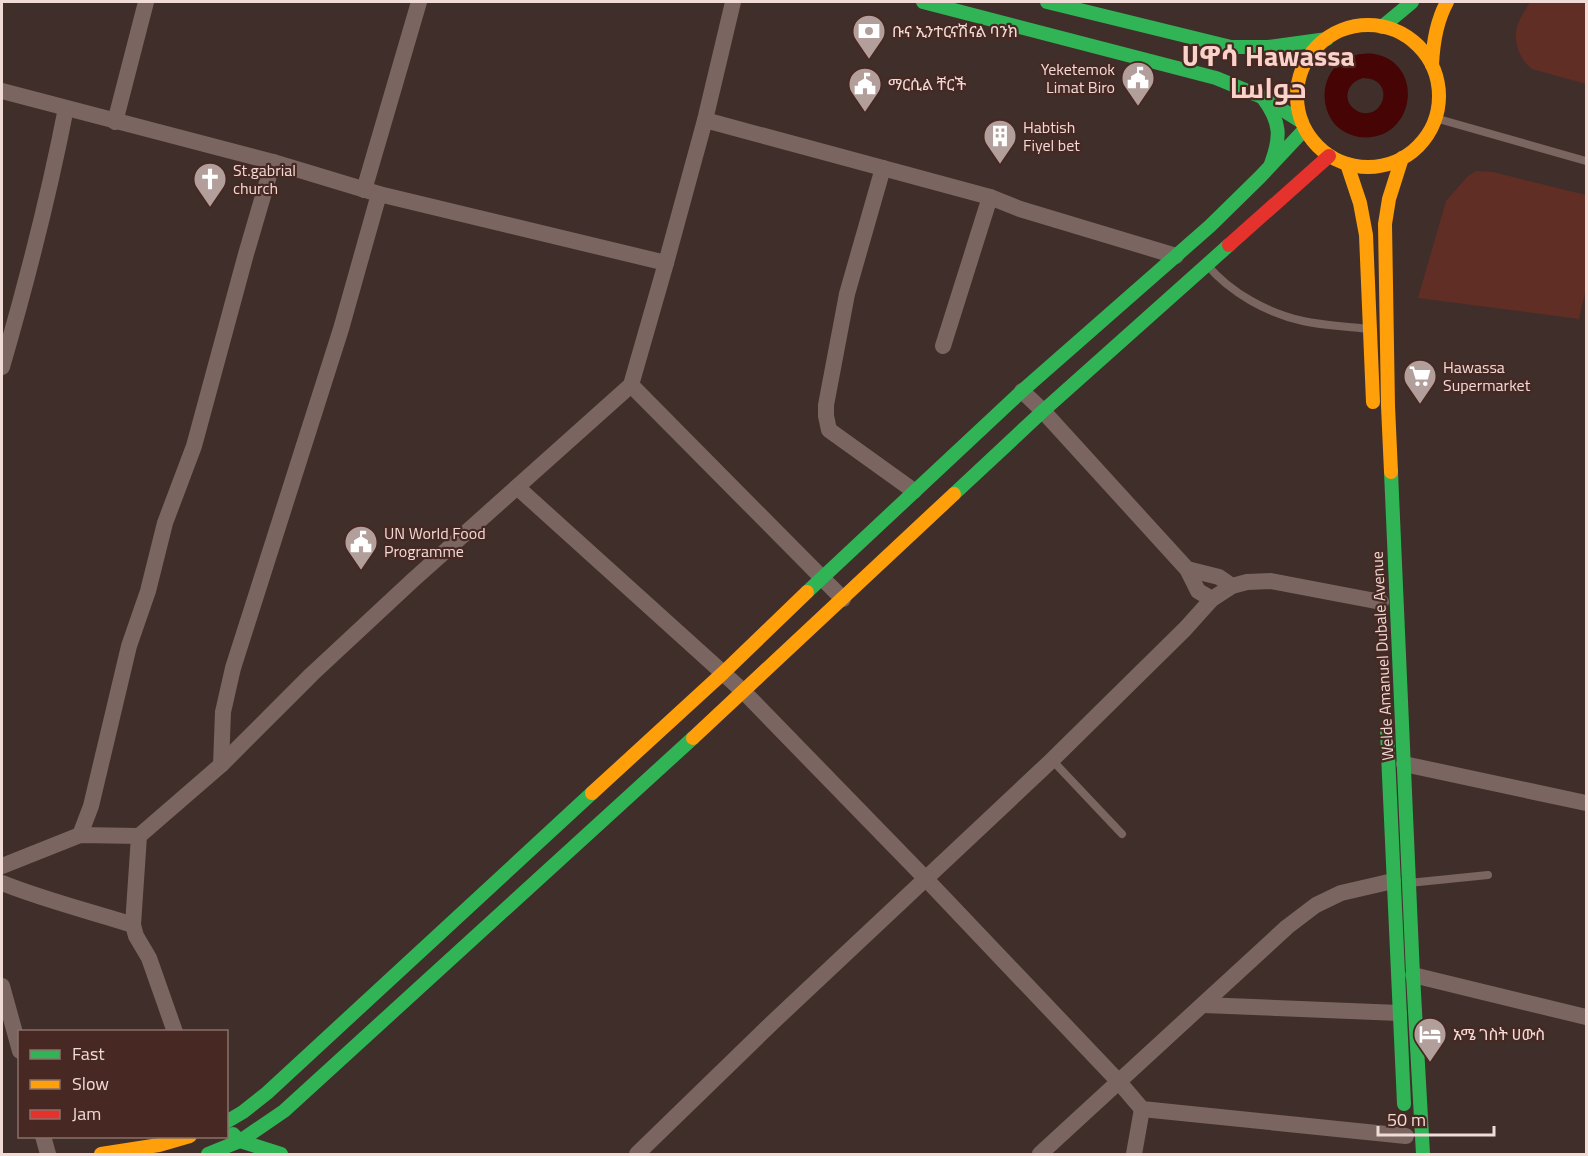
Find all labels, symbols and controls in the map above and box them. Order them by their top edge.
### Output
bank icon: ቡና ኢንተርናሽናል ባንክ [851,13,887,60]
place label: ቡና ኢንተርናሽናል ባንክ [892,19,1018,43]
district label: ሀዋሳ Hawassa حواسا [1181,34,1355,109]
place label: Yeketemok Limat Biro [1041,57,1115,99]
public building icon: Yeketemok Limat Biro [1120,60,1156,107]
public building icon: ማርሲል ቸርች [847,66,883,113]
place label: ማርሲል ቸርች [888,72,966,96]
place label: Habtish Fiyel bet [1023,115,1080,157]
building icon: Habtish Fiyel bet [982,118,1018,165]
place label: St.gabrial church [233,158,296,200]
church icon: St.gabrial church [192,161,228,208]
place label: Hawassa Supermarket [1443,355,1531,397]
supermarket icon: Hawassa Supermarket [1402,358,1438,405]
place label: UN World Food Programme [384,521,486,563]
public building icon: UN World Food Programme [343,524,379,571]
street label: Welde Amanuel Dubale Avenue [1365,551,1399,761]
hotel icon: አሜ ገስት ሀውስ [1412,1016,1448,1063]
place label: አሜ ገስት ሀውስ [1453,1022,1545,1046]
legend [18,1030,228,1138]
text: Fast [72,1040,105,1067]
text: Slow [72,1070,109,1097]
scale bar [1378,1099,1494,1137]
text: Jam [72,1100,101,1127]
text: 50 m [1387,1106,1426,1133]

